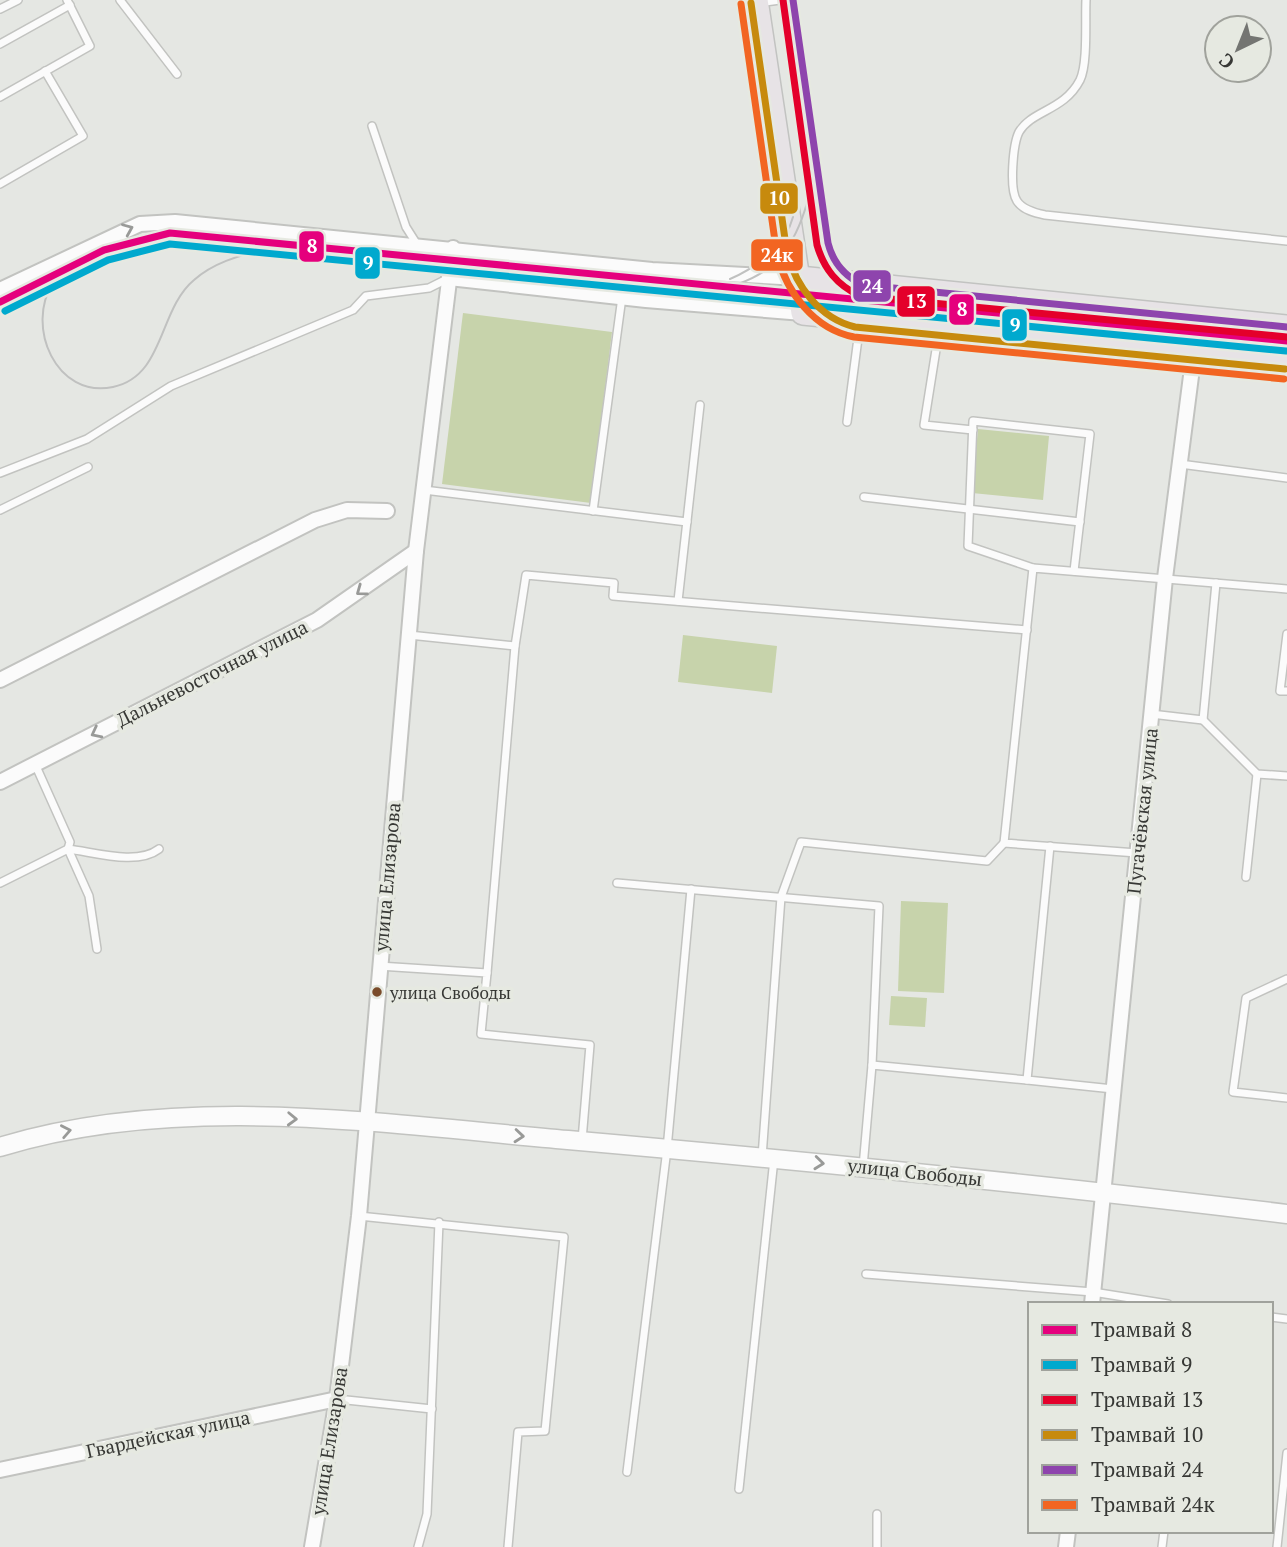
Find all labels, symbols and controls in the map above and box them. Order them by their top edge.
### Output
north arrow [1203,14,1273,84]
text: С [1213,48,1239,75]
line badge: 10 [759,182,799,215]
text: 10 [768,185,790,210]
one-way arrow [121,223,133,237]
line badge: 8 [298,230,325,263]
text: 8 [307,233,318,258]
line badge: 24к [750,238,804,272]
text: 24к [761,242,794,267]
line badge: 9 [354,246,381,280]
text: 9 [363,250,374,275]
line badge: 24 [852,269,892,303]
text: 24 [861,273,883,298]
line badge: 13 [896,285,936,318]
text: 13 [905,288,927,313]
line badge: 8 [948,293,975,326]
text: 8 [957,296,968,321]
line badge: 9 [1001,308,1028,342]
text: 9 [1010,312,1021,337]
one-way arrow [356,583,369,595]
street label: Дальневосточная улица [112,613,312,732]
one-way arrow [91,724,103,738]
street label: Пугачёвская улица [1120,726,1163,895]
street label: улица Елизарова [367,801,406,953]
place label: улица Свободы [389,981,511,1004]
marker: улица Свободы [370,985,384,999]
one-way arrow [287,1112,298,1127]
one-way arrow [60,1124,72,1139]
one-way arrow [513,1128,525,1143]
street label: улица Свободы [846,1152,984,1191]
one-way arrow [814,1155,825,1170]
legend [1028,1302,1273,1533]
text: Трамвай 8 [1091,1315,1192,1343]
text: Трамвай 9 [1091,1350,1192,1378]
street label: улица Елизарова [304,1365,353,1518]
text: Трамвай 13 [1091,1385,1203,1413]
street label: Гвардейская улица [84,1404,253,1463]
text: Трамвай 10 [1091,1420,1203,1448]
text: Трамвай 24 [1091,1455,1204,1483]
text: Трамвай 24к [1091,1490,1215,1518]

